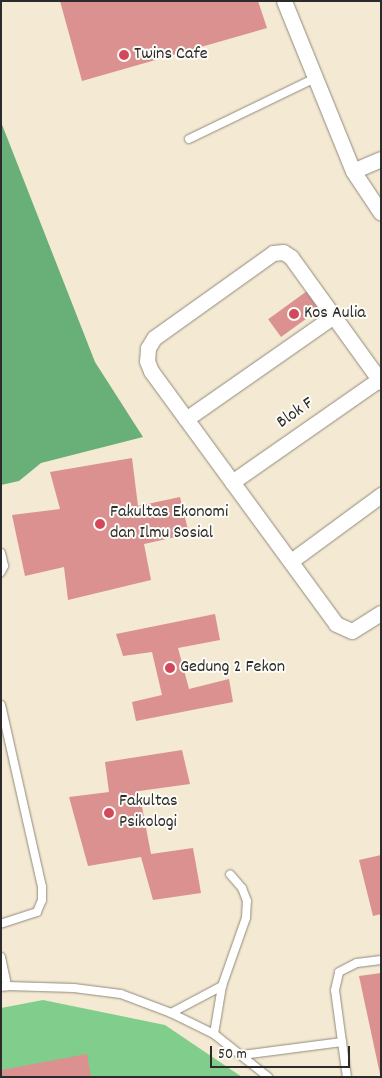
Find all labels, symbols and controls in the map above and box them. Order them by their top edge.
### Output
place label: Twins Cafe [134,44,208,66]
marker: Twins Cafe [118,49,130,61]
place label: Kos Aulia [304,303,366,325]
marker: Kos Aulia [288,308,300,320]
street label: Blok F [273,394,319,434]
place label: Fakultas Ekonomi dan Ilmu Sosial [110,503,228,546]
marker: Fakultas Ekonomi dan Ilmu Sosial [94,518,106,530]
place label: Gedung 2 Fekon [180,657,285,679]
marker: Gedung 2 Fekon [164,662,176,674]
place label: Fakultas Psikologi [119,792,178,834]
marker: Fakultas Psikologi [103,807,115,819]
scale bar [212,1036,352,1068]
text: 50 m [218,1044,247,1066]

